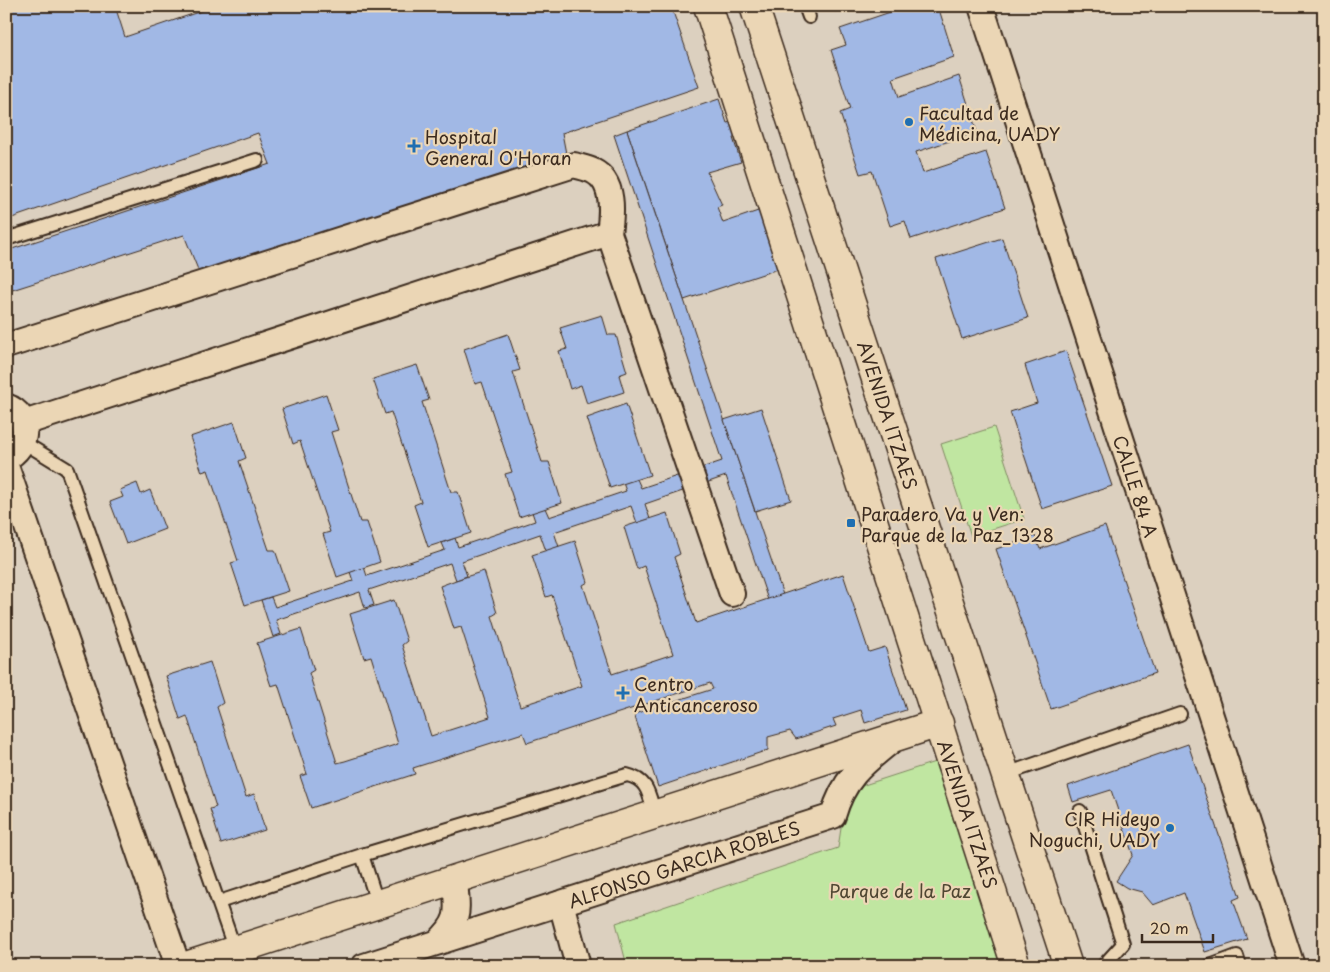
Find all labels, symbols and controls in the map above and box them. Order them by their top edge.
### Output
place label: Facultad de Médicina, UADY [919,99,1061,147]
marker: Facultad de Médicina, UADY [903,116,915,128]
place label: Hospital General O'Horan [425,123,572,171]
marker: Hospital General O'Horan [407,139,421,153]
street label: AVENIDA ITZAES [851,337,925,493]
street label: CALLE 84 A [1107,432,1165,540]
place label: Paradero Va y Ven: Parque de la Paz_1328 [861,500,1054,548]
marker: Paradero Va y Ven: Parque de la Paz_1328 [845,517,857,529]
place label: Centro Anticanceroso [634,670,758,718]
marker: Centro Anticanceroso [616,686,630,700]
street label: AVENIDA ITZAES [931,736,1005,892]
place label: CIR Hideyo Noguchi, UADY [1028,805,1160,853]
street label: ALFONSO GARCIA ROBLES [565,814,803,914]
marker: CIR Hideyo Noguchi, UADY [1164,822,1176,834]
park label: Parque de la Paz [829,877,971,904]
scale bar [1142,912,1214,944]
text: 20 m [1150,916,1189,939]

